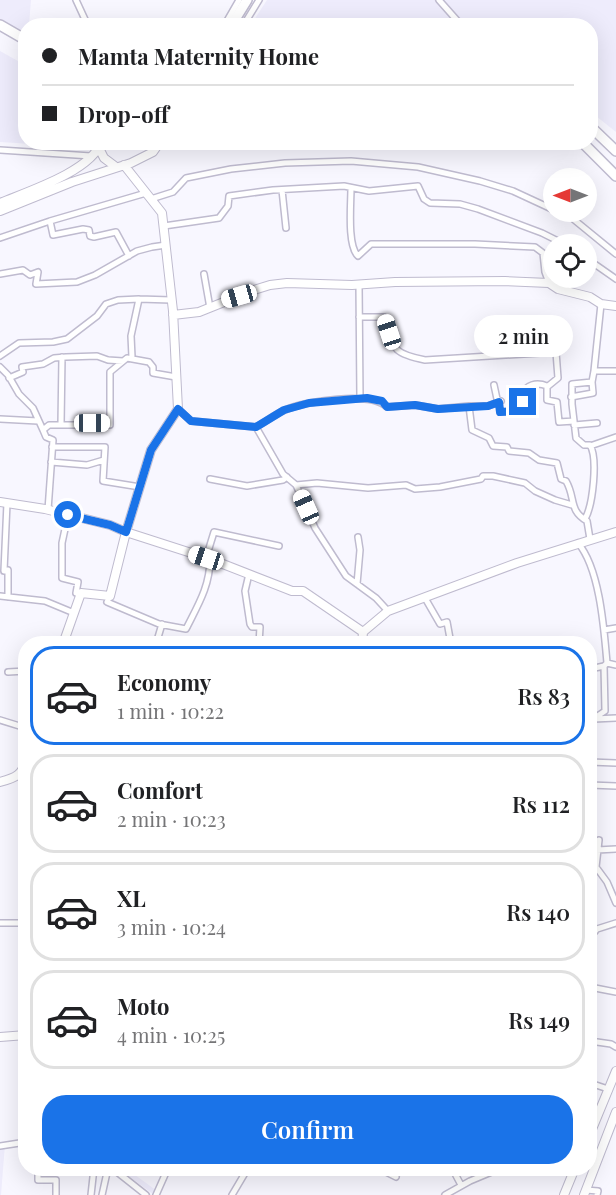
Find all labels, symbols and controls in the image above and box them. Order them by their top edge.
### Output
text: Mamta Maternity Home [78,41,319,71]
text: Drop-off [78,99,169,129]
north arrow [543,168,597,222]
map controls [543,168,597,288]
button: locate [543,234,597,288]
car [219,282,259,310]
car [375,312,403,352]
callout: 2 min [474,315,572,357]
text: 2 min [498,322,549,349]
route end [509,388,536,415]
car [74,414,110,432]
car [290,487,322,527]
route start [54,501,81,528]
car [186,544,226,572]
text: Economy [117,667,211,697]
icon: car [45,669,99,723]
text: Rs 83 [518,681,570,711]
text: 1 min · 10:22 [117,697,224,724]
text: Comfort [117,775,203,805]
icon: car [45,777,99,831]
text: Rs 112 [512,789,570,819]
text: 2 min · 10:23 [117,805,226,832]
text: XL [117,883,146,913]
icon: car [45,885,99,939]
text: Rs 140 [506,897,570,927]
text: 3 min · 10:24 [117,913,226,940]
text: Moto [117,991,170,1021]
icon: car [45,993,99,1047]
text: Rs 149 [508,1005,570,1035]
text: 4 min · 10:25 [117,1021,225,1048]
button: Confirm [42,1095,573,1164]

